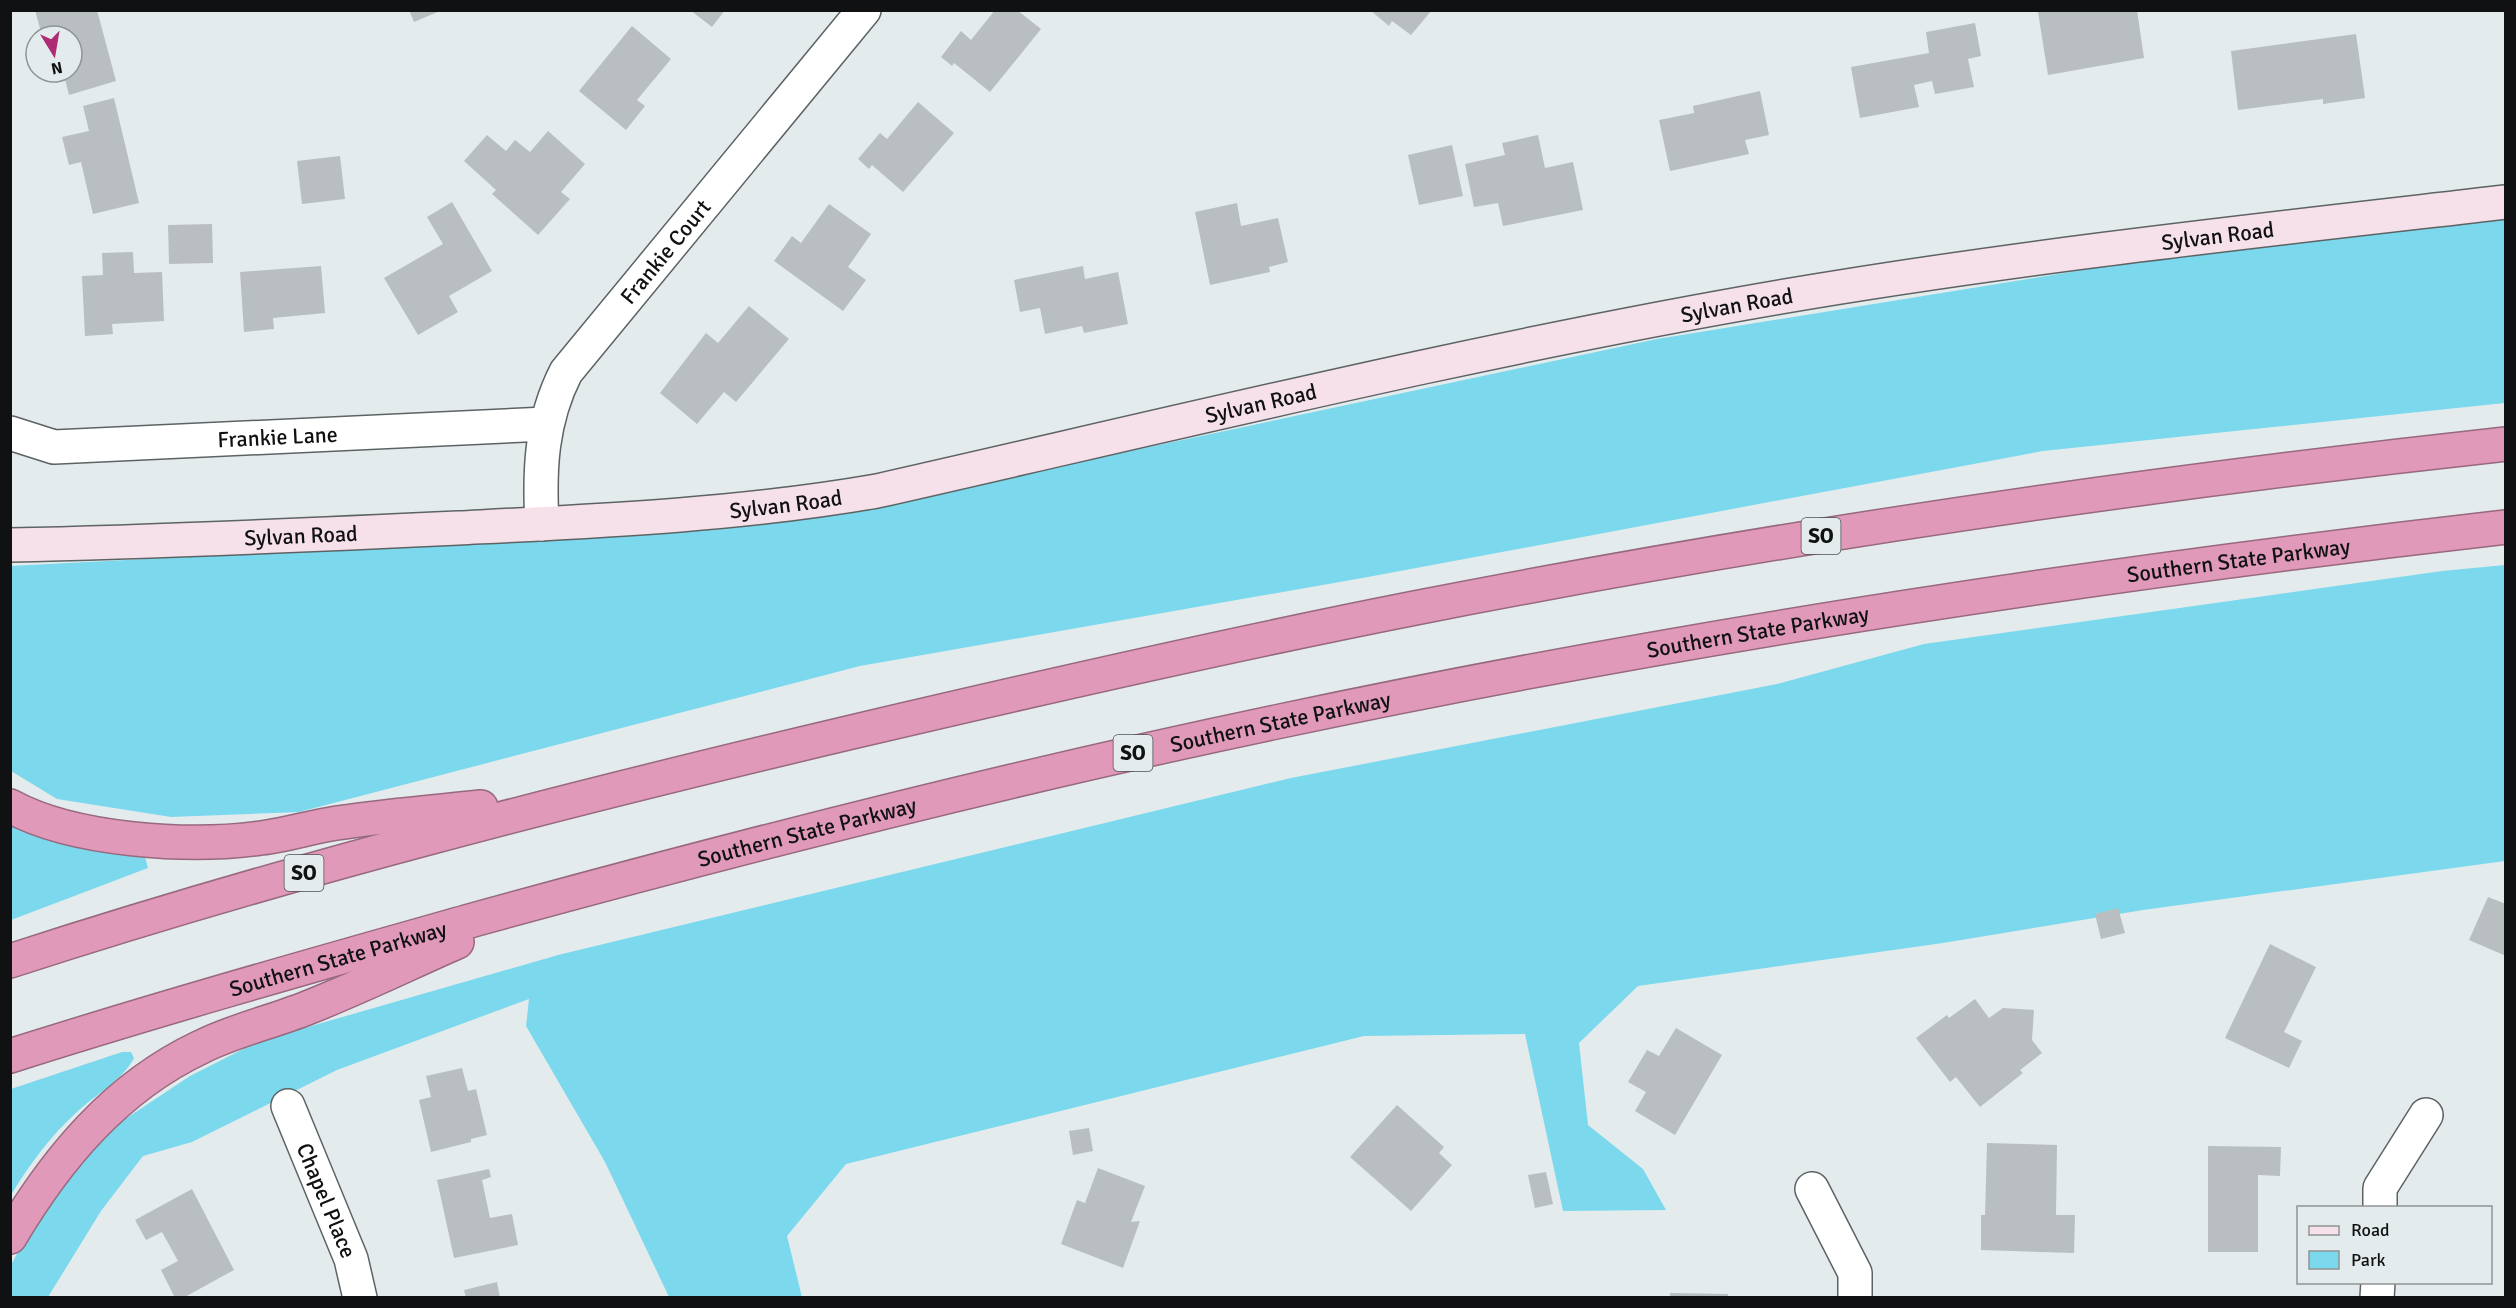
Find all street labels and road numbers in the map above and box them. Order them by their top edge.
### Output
street label: Frankie Court [615,194,717,310]
street label: Sylvan Road [2160,216,2276,256]
street label: Sylvan Road [1679,282,1795,329]
street label: Sylvan Road [1203,378,1319,429]
street label: Frankie Lane [217,421,338,453]
street label: Sylvan Road [728,484,844,525]
road number: SO [1802,518,1840,554]
street label: Sylvan Road [244,520,358,552]
street label: Southern State Parkway [2125,533,2352,589]
street label: Southern State Parkway [1645,600,1872,664]
street label: Southern State Parkway [1167,686,1394,758]
road number: SO [1114,735,1152,771]
street label: Southern State Parkway [695,791,920,873]
road number: SO [284,855,324,891]
street label: Southern State Parkway [226,915,450,1003]
street label: Chapel Place [291,1139,362,1262]

